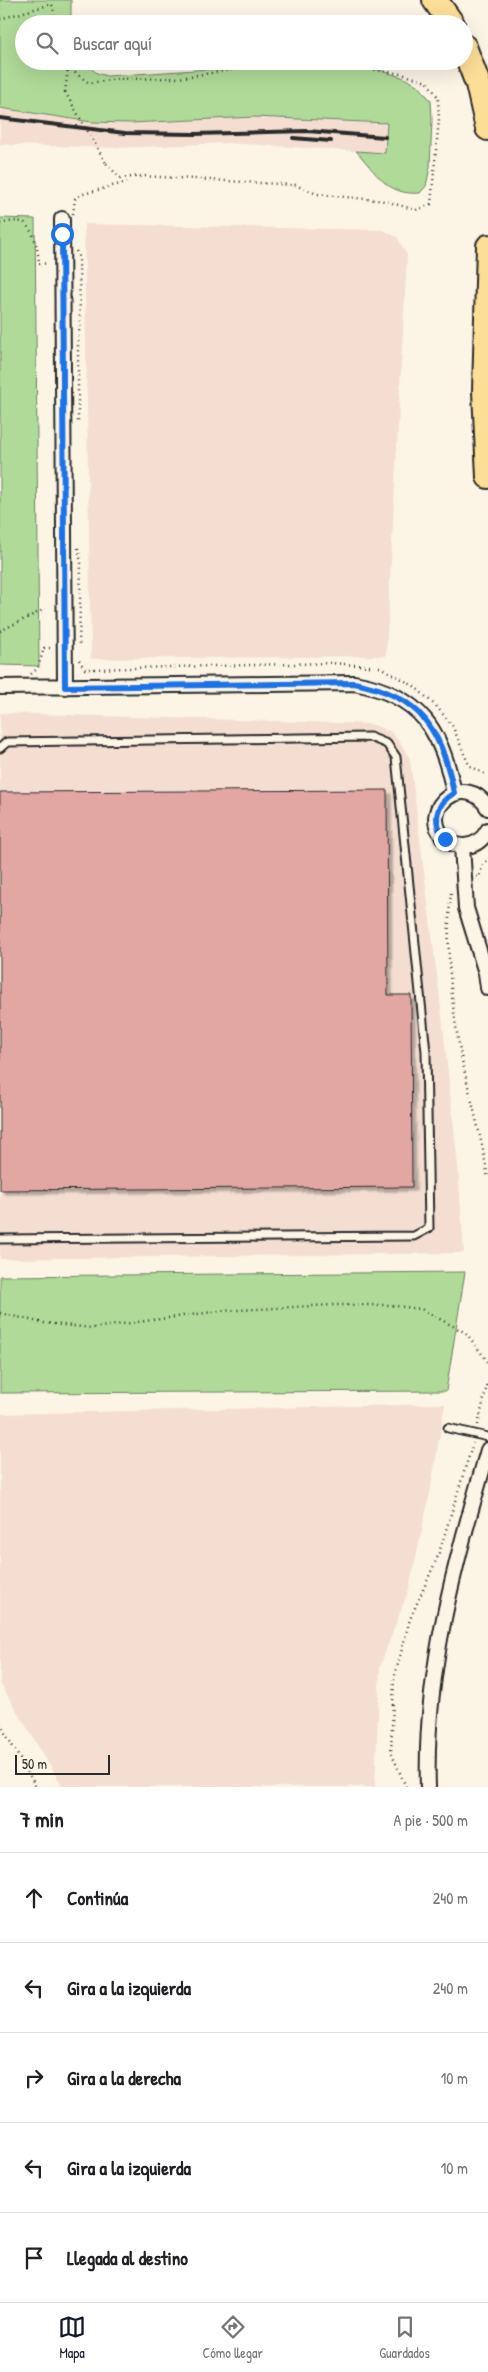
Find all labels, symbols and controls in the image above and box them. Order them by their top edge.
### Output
search box [15,15,473,70]
icon: search [33,29,61,57]
text: Buscar aquí [73,30,152,56]
route start [51,223,74,246]
route end [434,828,457,851]
scale bar [15,1752,110,1775]
text: 50 m [22,1754,47,1773]
text: 7 min [20,1805,64,1834]
text: A pie · 500 m [393,1809,468,1831]
icon: ahead [20,1884,48,1912]
text: Continúa [67,1885,128,1911]
text: 240 m [433,1887,468,1909]
icon: left [20,1974,48,2002]
text: Gira a la izquierda [67,1975,191,2001]
text: 240 m [433,1977,468,1999]
icon: right [20,2064,48,2092]
text: Gira a la derecha [67,2065,181,2091]
text: 10 m [440,2067,468,2089]
icon: left [20,2154,48,2182]
text: Gira a la izquierda [67,2155,191,2181]
text: 10 m [440,2157,468,2179]
icon: arrive [20,2244,48,2272]
text: Llegada al destino [67,2245,188,2271]
tab: Mapa [58,2313,86,2362]
tab: Cómo llegar [202,2313,263,2362]
tab: Guardados [379,2313,430,2362]

